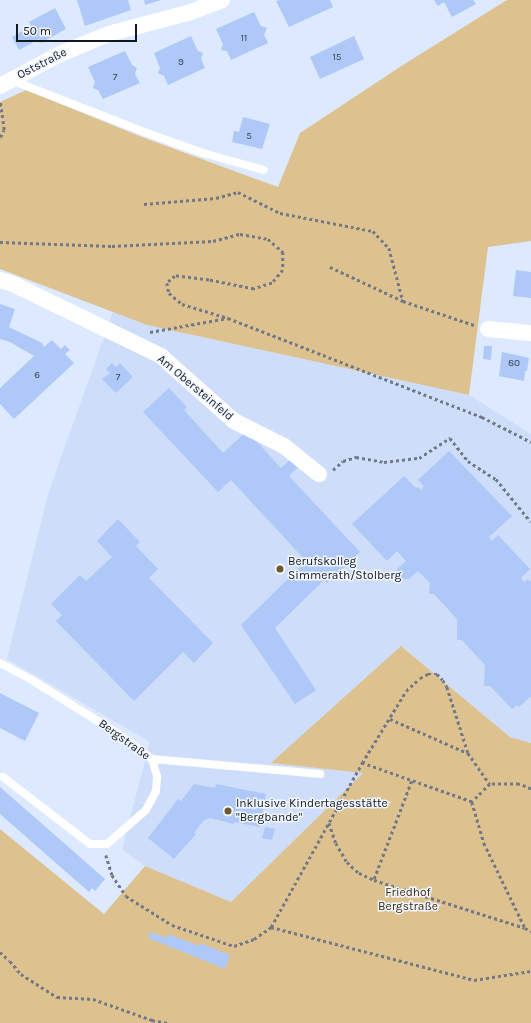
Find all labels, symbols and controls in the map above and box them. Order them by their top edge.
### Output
scale bar [18,16,139,42]
text: 50 m [23,24,51,38]
house number: 11 [241,33,247,45]
street label: Oststraße [15,45,69,83]
house number: 15 [333,52,341,64]
house number: 9 [178,57,184,69]
house number: 7 [113,72,117,84]
house number: 5 [246,131,252,143]
street label: Am Obersteinfeld [154,352,236,424]
house number: 80 [508,358,520,370]
house number: 6 [34,370,40,382]
house number: 7 [116,372,120,384]
place label: Berufskolleg Simmerath/Stolberg [288,555,401,583]
marker: Berufskolleg Simmerath/Stolberg [275,564,285,574]
street label: Bergstraße [96,717,152,763]
place label: Inklusive Kindertagesstätte "Bergbande" [236,797,388,825]
marker: Inklusive Kindertagesstätte "Bergbande" [223,806,233,816]
park label: Friedhof Bergstraße [378,886,438,914]

